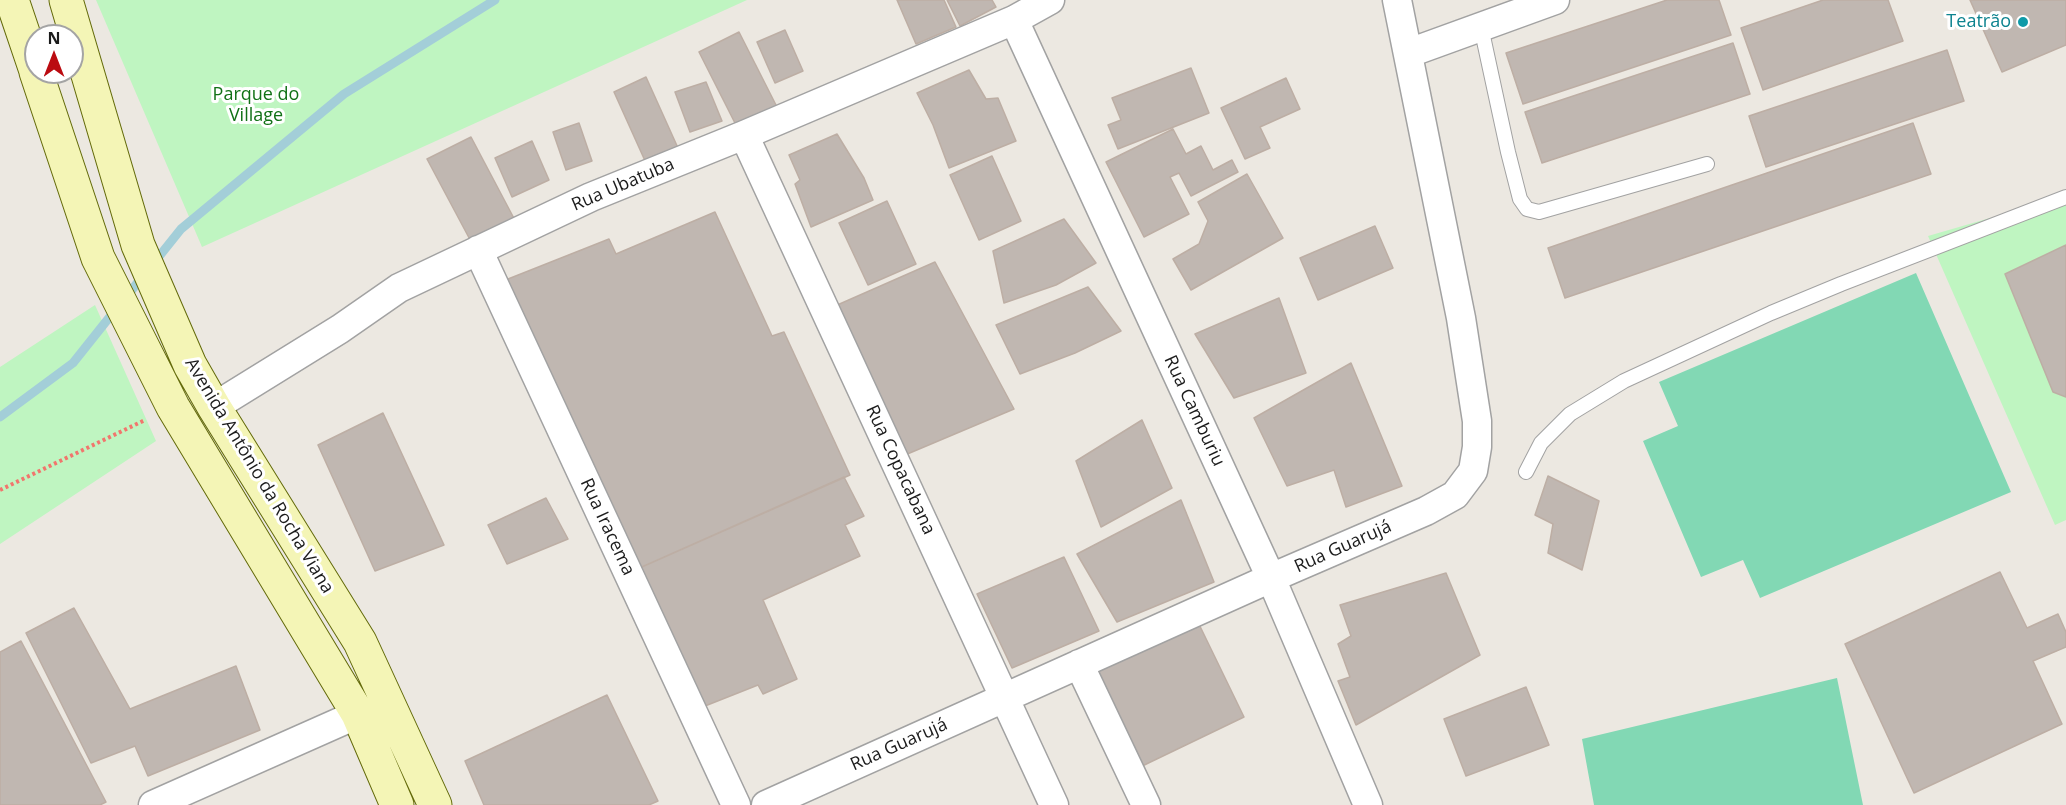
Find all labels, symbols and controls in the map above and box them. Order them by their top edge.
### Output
place label: Teatrão [1946,11,2011,33]
marker: Teatrão [2016,15,2030,29]
north arrow [24,24,84,84]
text: N [47,27,61,49]
park label: Parque do Village [213,84,299,127]
street label: Rua Ubatuba [568,154,678,216]
street label: Rua Camburiu [1159,352,1229,470]
street label: Avenida Antônio da Rocha Viana [180,354,338,598]
street label: Rua Copacabana [860,402,940,538]
street label: Rua Iracema [575,475,639,579]
street label: Rua Guarujá [1291,516,1395,578]
street label: Rua Guarujá [847,714,951,776]

